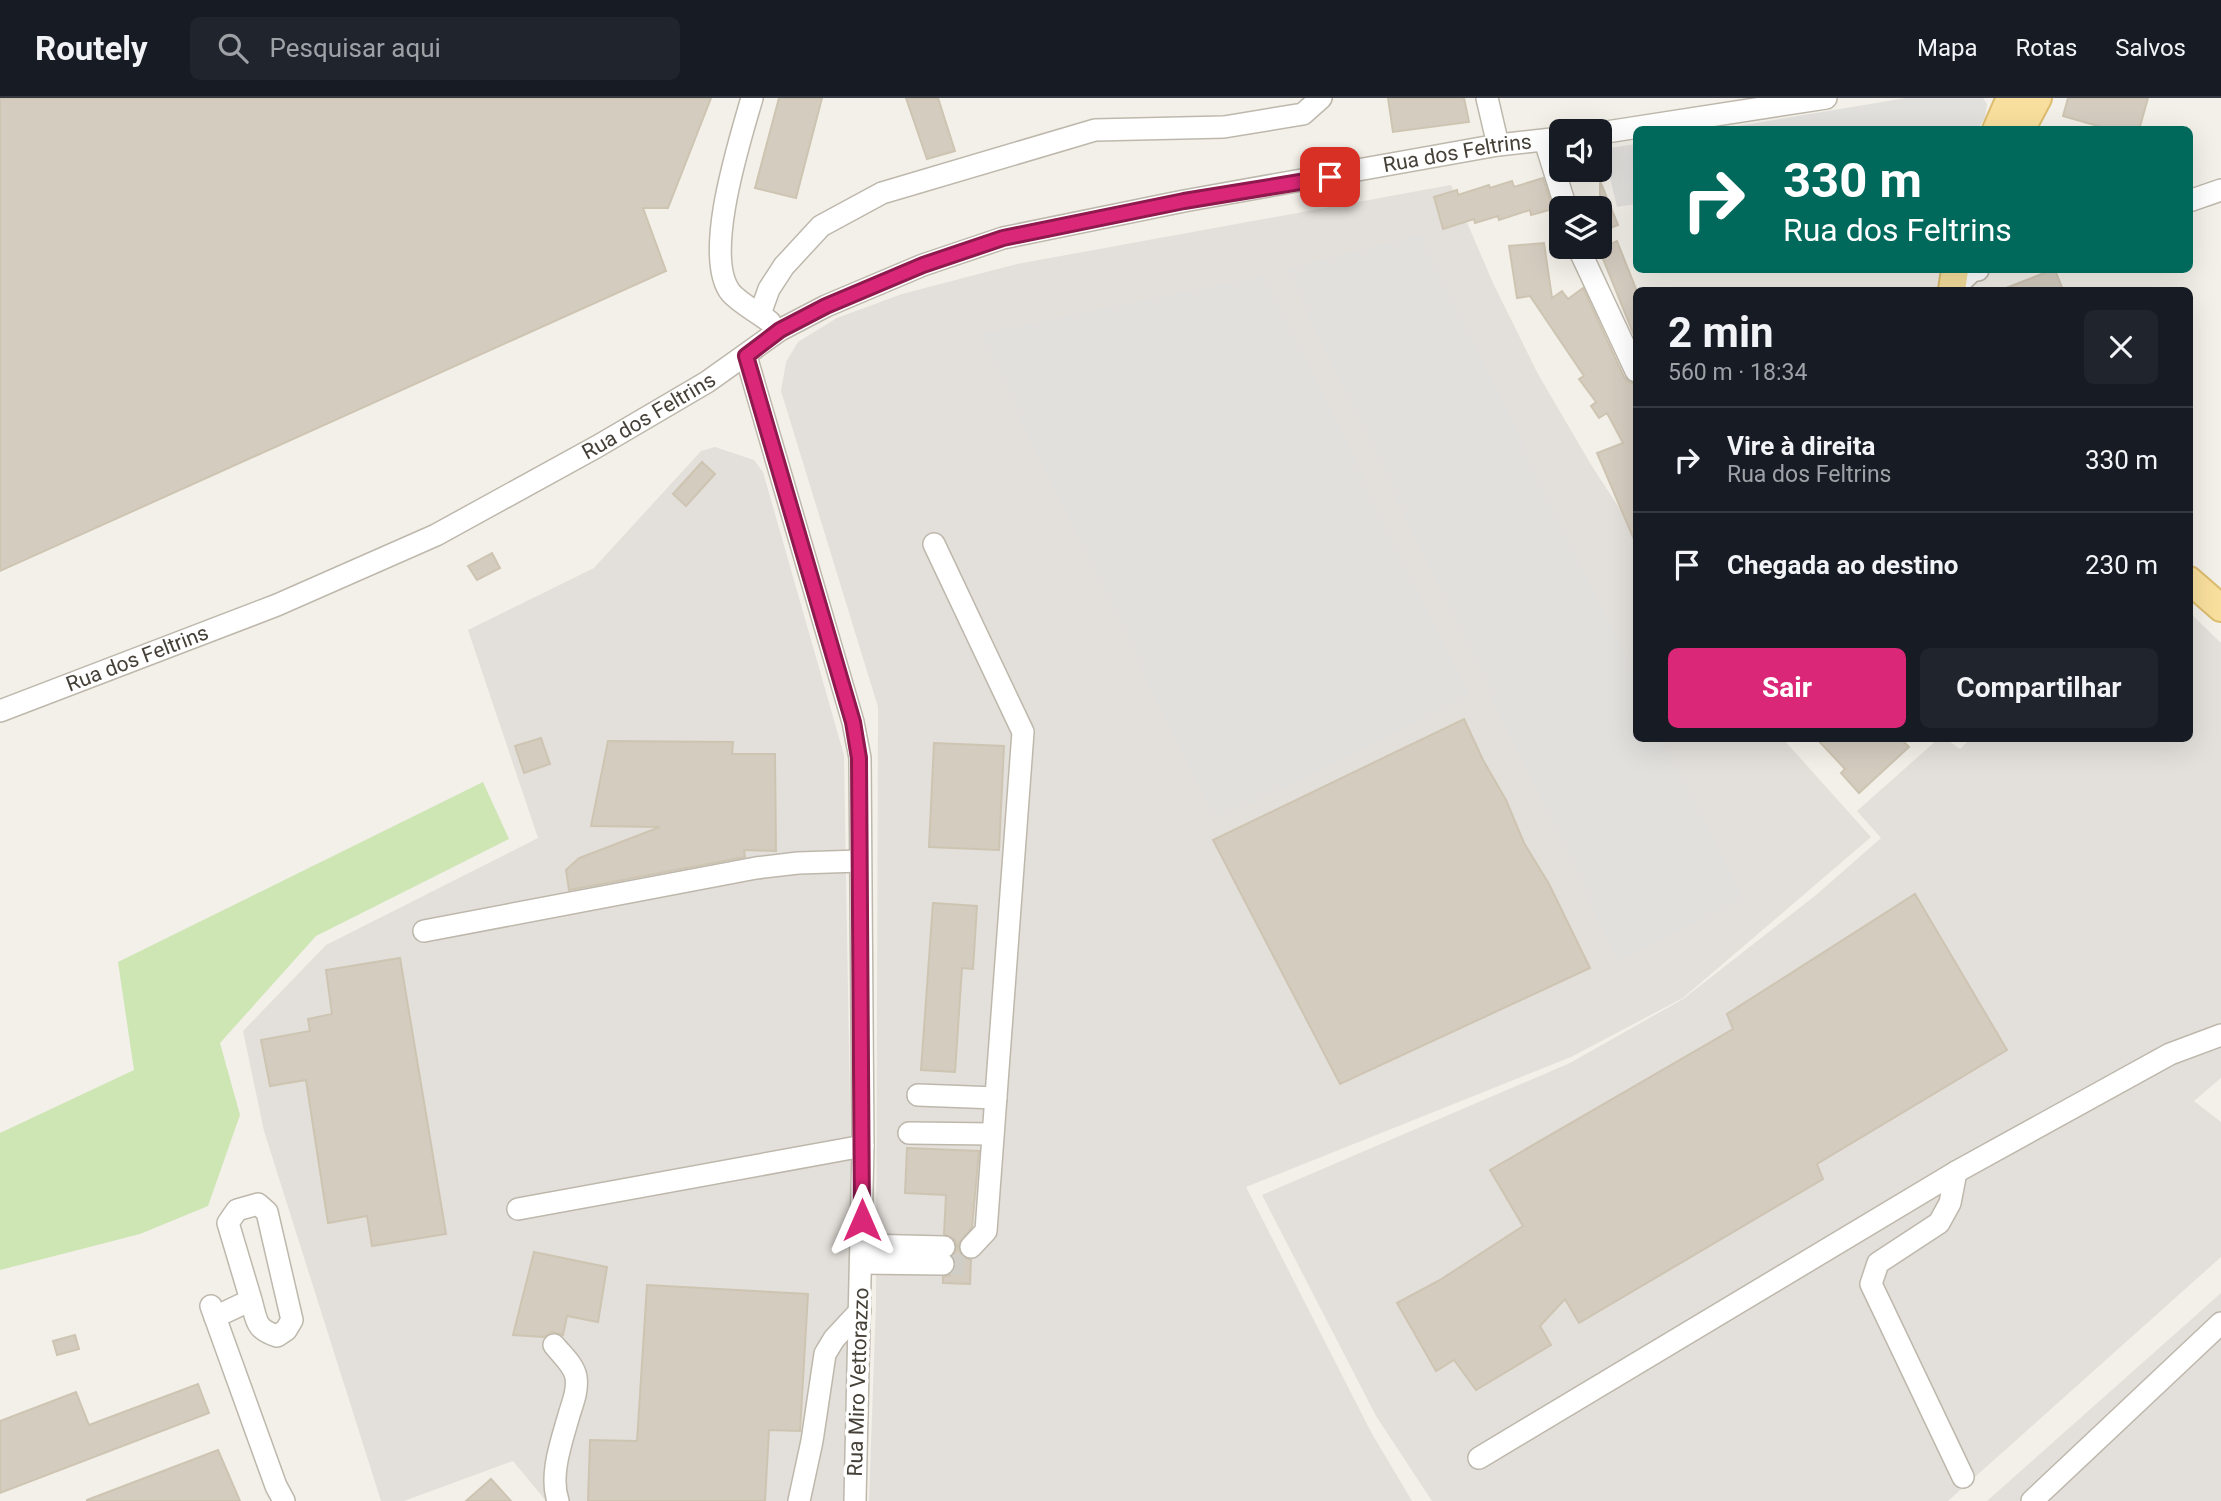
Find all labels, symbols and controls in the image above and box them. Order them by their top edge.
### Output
search box [190,17,680,80]
text: Routely [35,29,148,68]
icon: search [214,29,252,67]
text: Pesquisar aqui [270,33,441,63]
text: Mapa [1917,34,1978,62]
text: Rotas [2016,34,2077,62]
text: Salvos [2115,34,2186,62]
map controls [1549,119,1612,259]
button: sound [1549,119,1612,182]
street label: Rua dos Feltrins [1381,129,1533,177]
pin [1300,147,1360,207]
text: 330 m [1783,152,1922,209]
icon: right [1668,154,1759,245]
icon: arrive [1311,158,1349,196]
button: layers [1549,196,1612,259]
text: Rua dos Feltrins [1783,211,2012,249]
text: 2 min [1668,308,1774,357]
button: close [2084,310,2158,384]
text: 560 m · 18:34 [1668,359,1807,386]
street label: Rua dos Feltrins [578,368,720,464]
text: Vire à direita [1727,431,1875,461]
icon: right [1668,441,1706,479]
text: 330 m [2085,445,2158,475]
text: Rua dos Feltrins [1727,461,1891,488]
icon: arrive [1668,546,1706,584]
text: Chegada ao destino [1727,550,1958,580]
text: 230 m [2085,550,2158,580]
street label: Rua dos Feltrins [63,620,212,697]
button: Sair [1668,648,1906,728]
button: Compartilhar [1920,648,2158,728]
position arrow [825,1183,899,1257]
street label: Rua Miro Vettorazzo [843,1287,873,1477]

